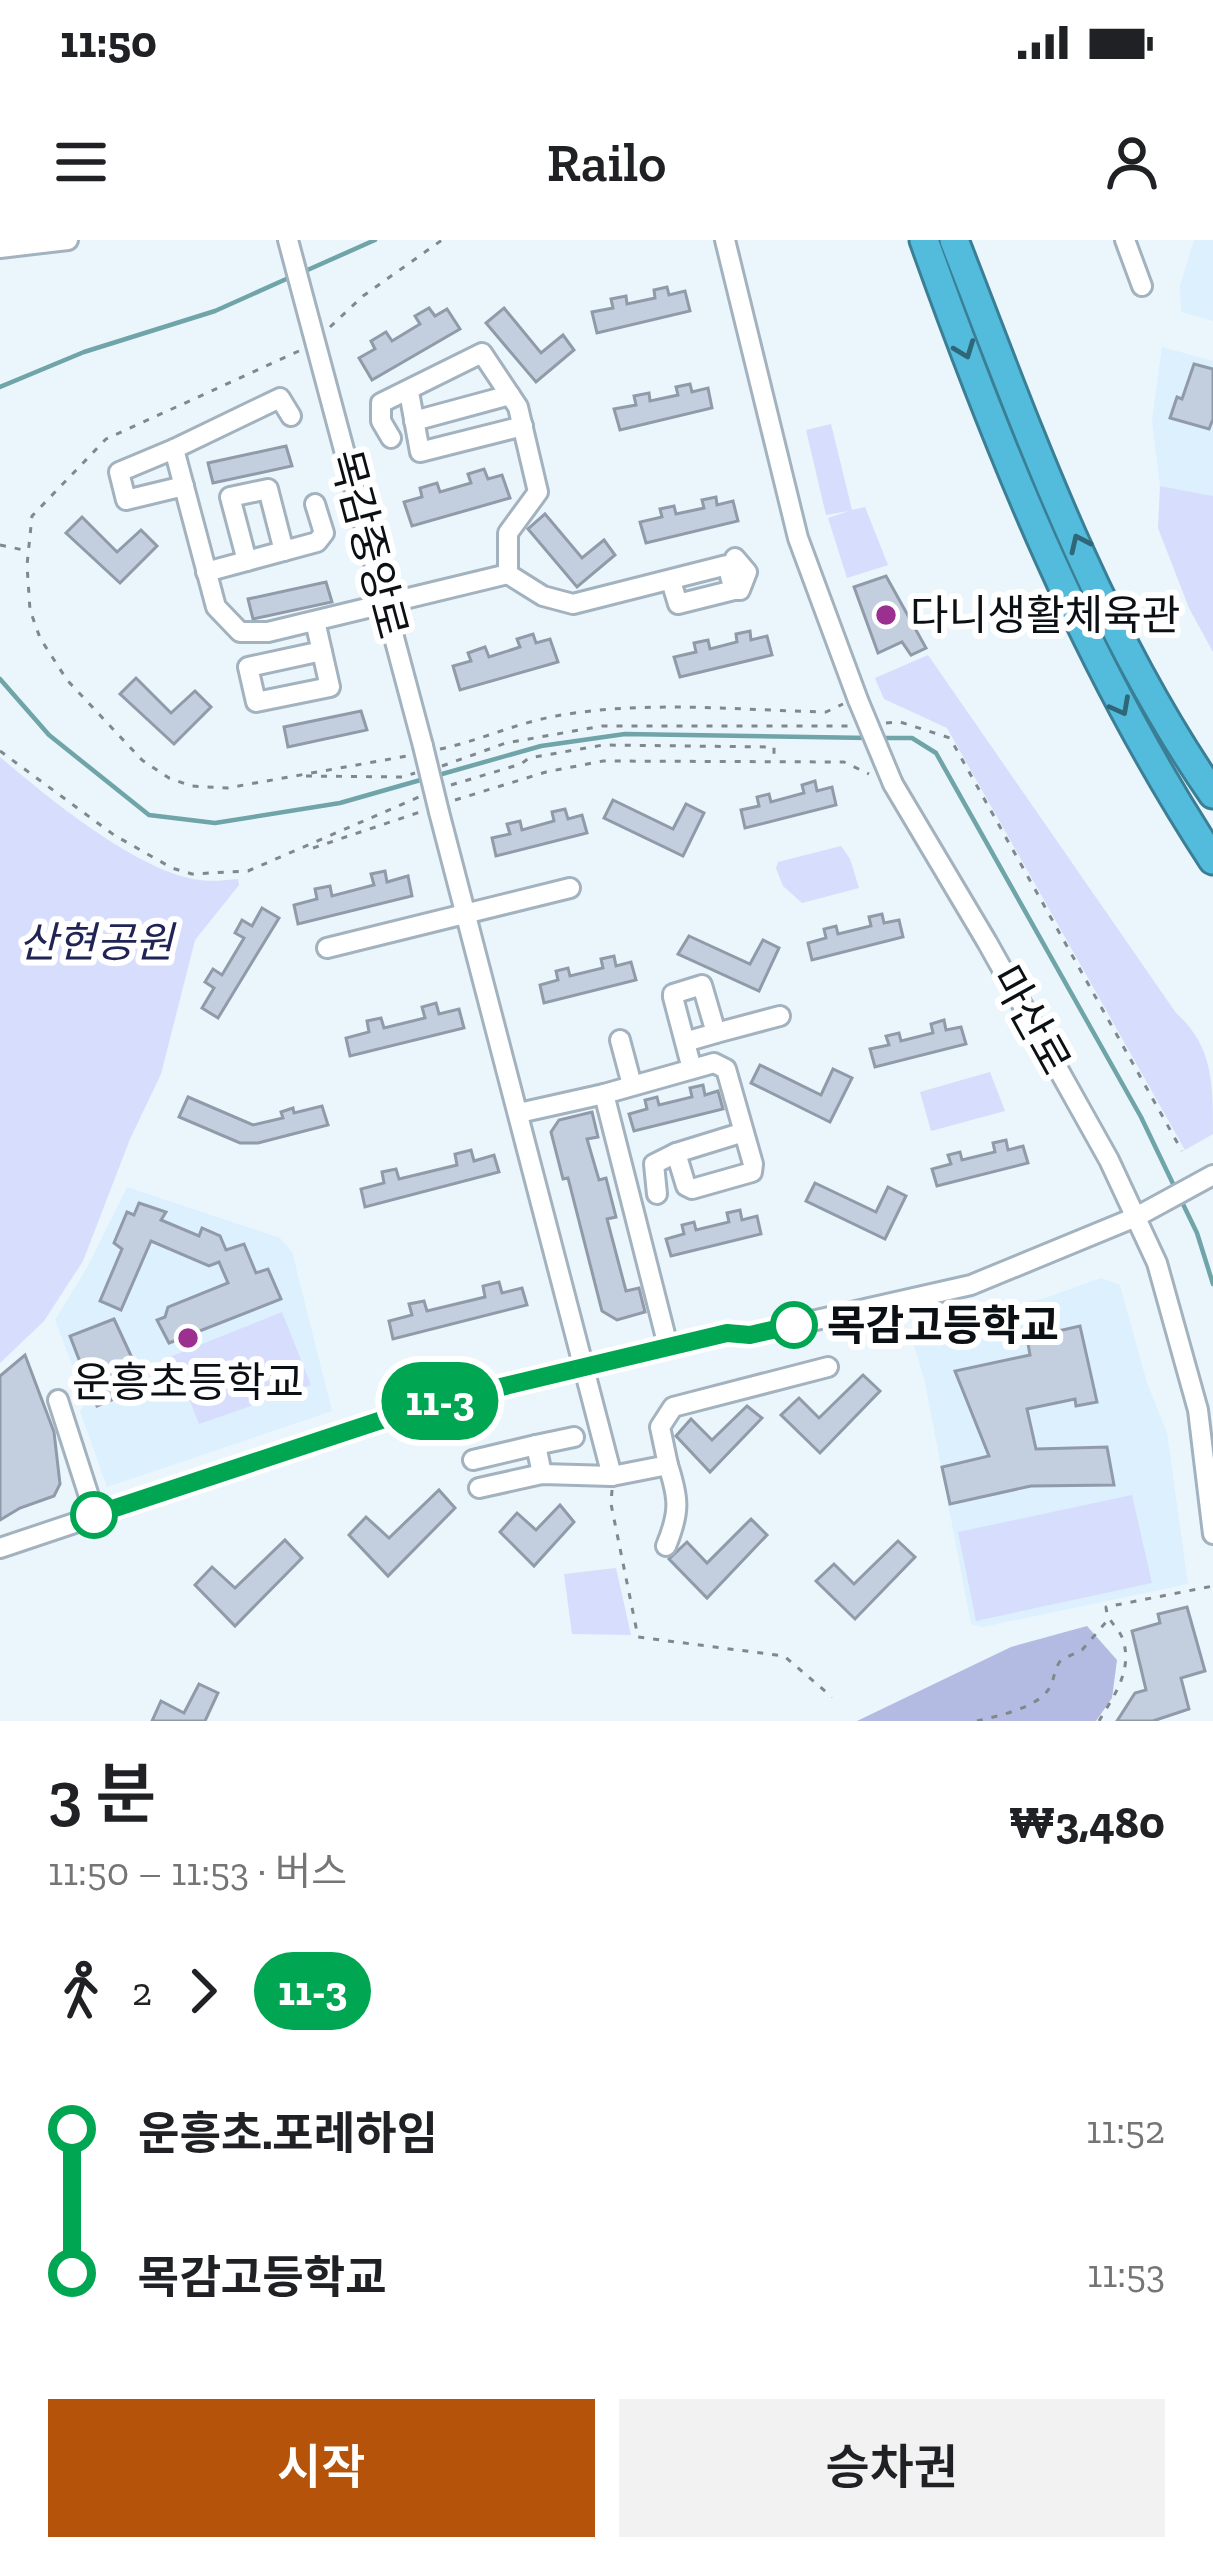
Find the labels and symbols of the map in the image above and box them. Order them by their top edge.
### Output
one-way arrow [950,338,975,359]
street label: 목감중앙로 [319,444,419,644]
one-way arrow [1069,534,1093,555]
place label: 다니생활체육관 [910,590,1180,641]
marker: 다니생활체육관 [873,602,899,628]
one-way arrow [1107,694,1130,715]
park label: 산현공원 [19,917,177,968]
street label: 마산로 [981,957,1081,1083]
place label: 목감고등학교 [827,1300,1059,1351]
marker: 목감고등학교 [772,1303,816,1347]
marker: 운흥초등학교 [175,1325,201,1351]
place label: 운흥초등학교 [72,1357,304,1408]
line badge: 11-3 [356,1362,524,1440]
unlabelled marker [72,1493,116,1537]

